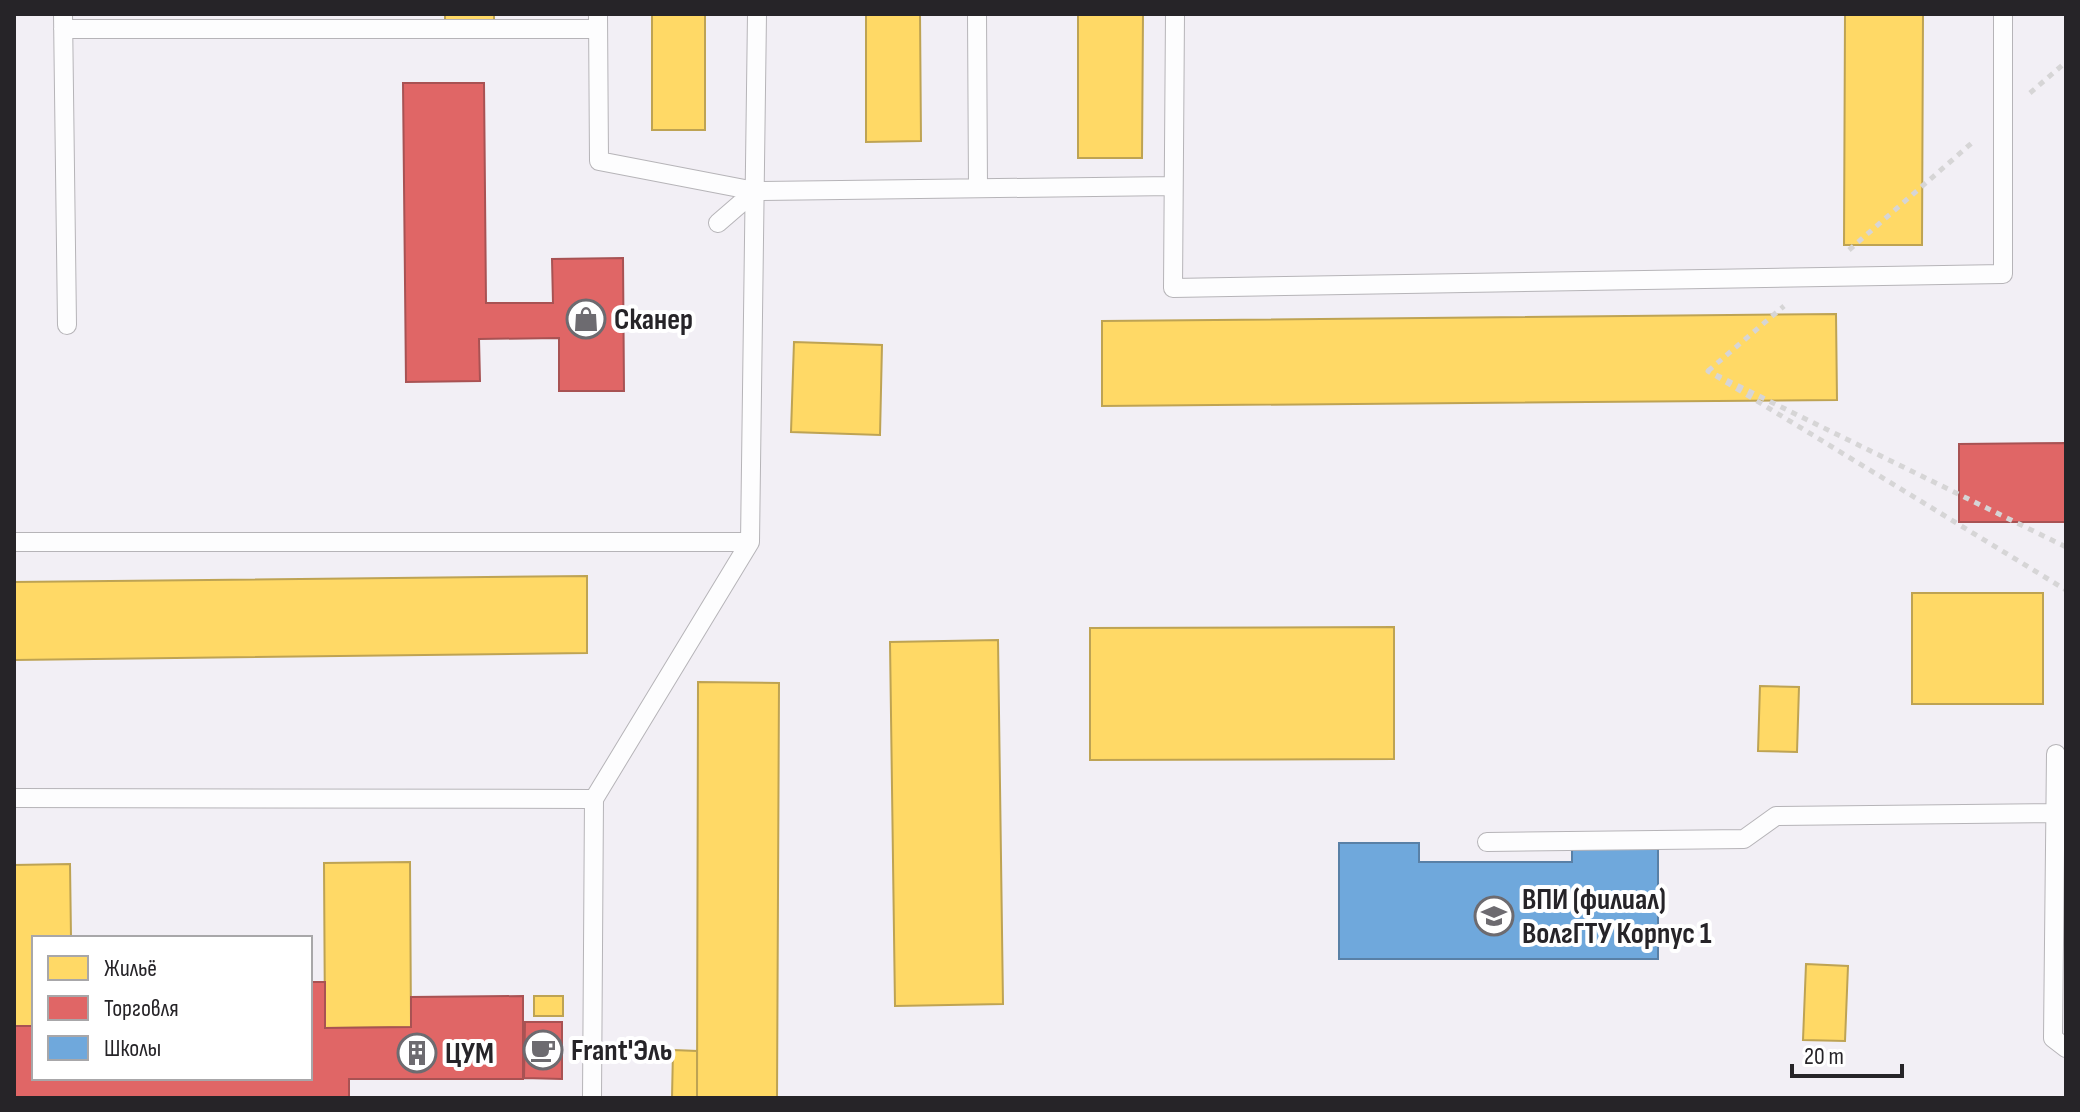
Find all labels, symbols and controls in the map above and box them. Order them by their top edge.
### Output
shop icon: Сканер [565,298,607,340]
place label: Сканер [614,302,693,338]
place label: ВПИ (филиал) ВолгГТУ Корпус 1 [1522,882,1712,952]
school or university icon: ВПИ (филиал) ВолгГТУ Корпус 1 [1473,895,1515,937]
legend [32,936,312,1080]
text: Жильё [104,954,157,983]
text: Торговля [104,994,179,1023]
scale bar [1792,1028,1902,1078]
cafe icon: Frant'Эль [522,1029,564,1071]
building icon: ЦУМ [396,1032,438,1074]
place label: Frant'Эль [571,1033,672,1069]
text: Школы [104,1034,161,1063]
place label: ЦУМ [445,1036,494,1072]
text: 20 m [1804,1042,1844,1071]

